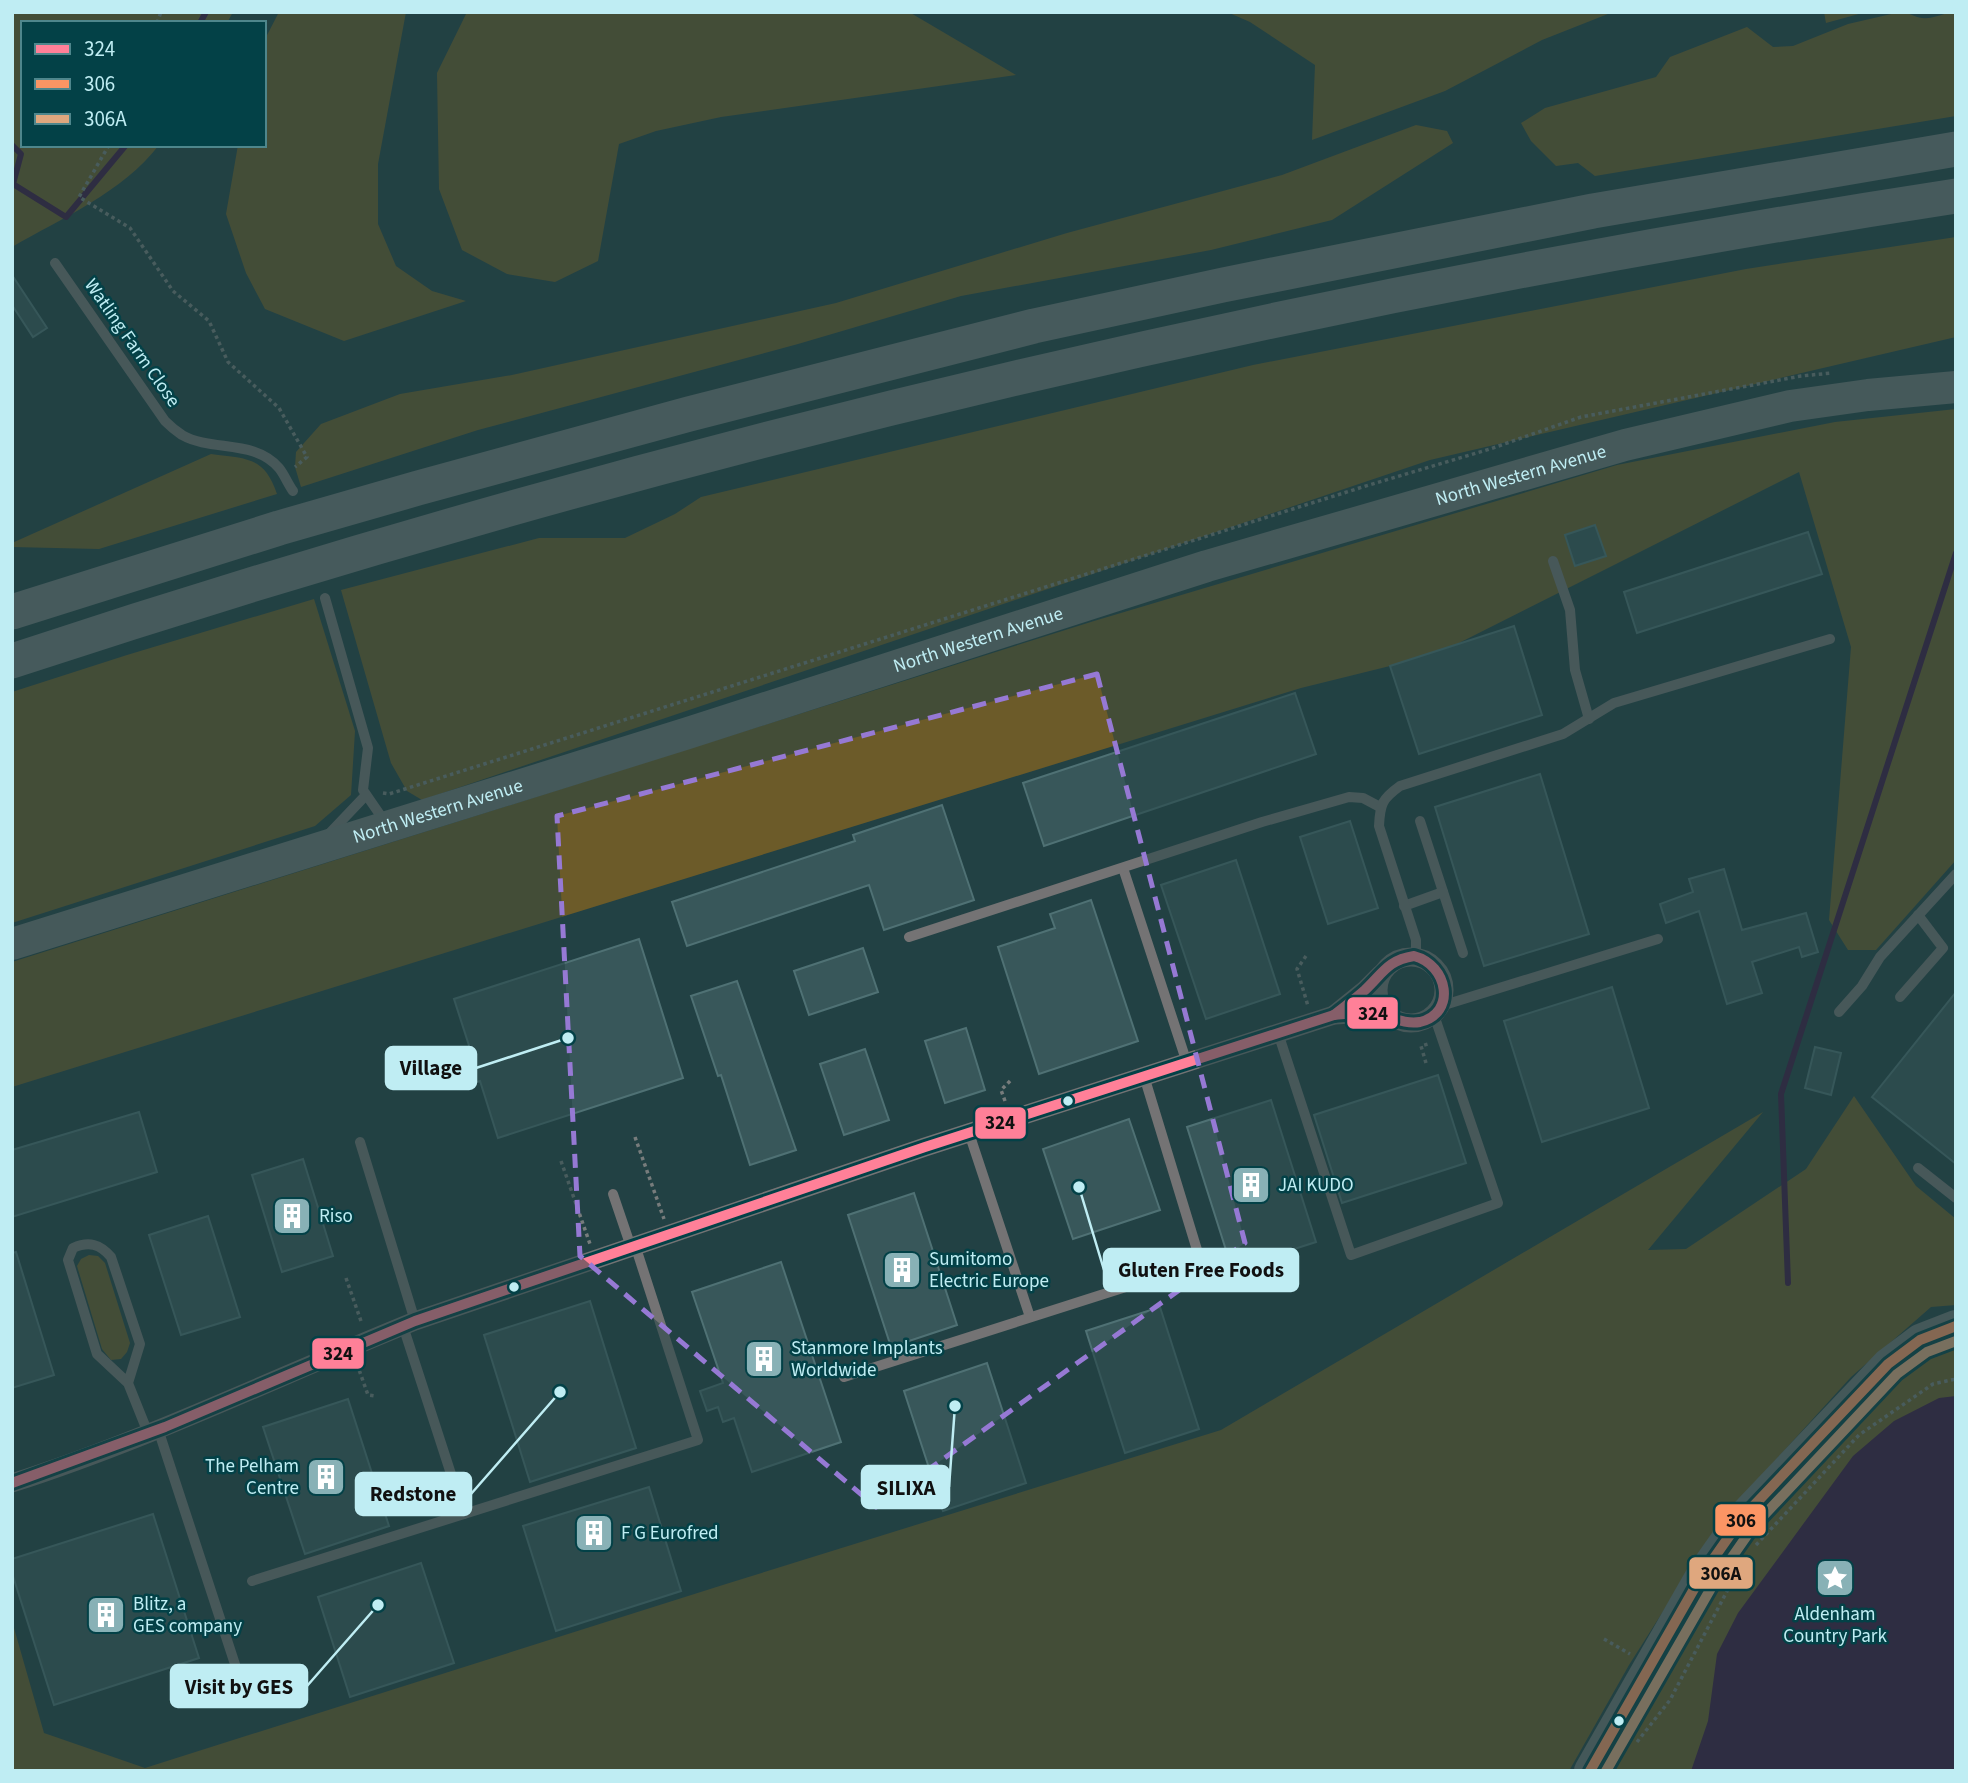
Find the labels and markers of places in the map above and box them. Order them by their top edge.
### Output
callout: Village [386,1047,476,1089]
unlabelled marker [1061,1094,1075,1108]
building icon: JAI KUDO [1230,1164,1272,1206]
place label: JAI KUDO [1278,1172,1354,1199]
building icon: Riso [271,1195,313,1237]
place label: Riso [319,1203,353,1230]
place label: Sumitomo Electric Europe [929,1246,1049,1295]
building icon: Sumitomo Electric Europe [881,1249,923,1291]
callout: Gluten Free Foods [1104,1249,1298,1291]
unlabelled marker [507,1280,521,1294]
place label: Stanmore Implants Worldwide [791,1335,943,1384]
building icon: Stanmore Implants Worldwide [743,1338,785,1380]
place label: The Pelham Centre [205,1453,299,1502]
building icon: The Pelham Centre [305,1456,347,1498]
callout: SILIXA [862,1466,949,1508]
callout: Redstone [356,1473,471,1515]
building icon: F G Eurofred [573,1512,615,1554]
place label: F G Eurofred [621,1520,719,1547]
place icon: Aldenham Country Park [1814,1557,1856,1599]
place label: Blitz, a GES company [133,1591,242,1640]
building icon: Blitz, a GES company [85,1594,127,1636]
place label: Aldenham Country Park [1783,1601,1887,1650]
callout: Visit by GES [171,1665,307,1707]
unlabelled marker [1612,1714,1626,1728]

